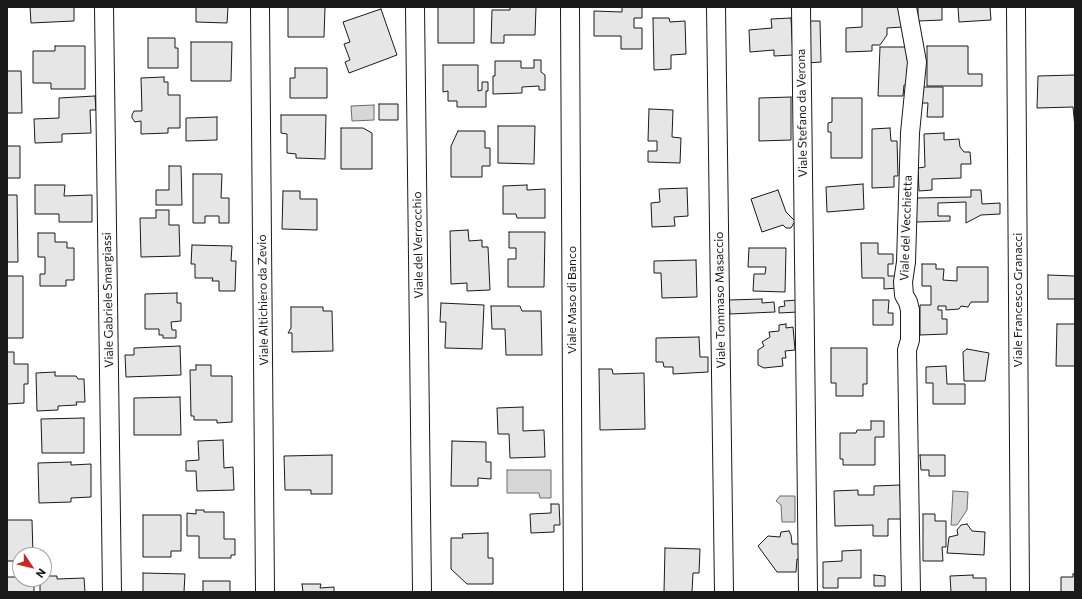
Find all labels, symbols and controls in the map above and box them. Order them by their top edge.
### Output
street label: Viale Stefano da Verona [794,49,810,177]
street label: Viale del Vecchietta [897,175,915,281]
street label: Viale del Verrocchio [410,191,426,299]
street label: Viale Tommaso Masaccio [712,231,728,369]
street label: Viale Gabriele Smargiassi [100,232,116,368]
street label: Viale Francesco Granacci [1011,233,1025,367]
street label: Viale Altichiero da Zevio [255,234,271,366]
street label: Viale Maso di Banco [565,246,579,354]
north arrow [12,547,52,587]
text: N [34,566,49,581]

